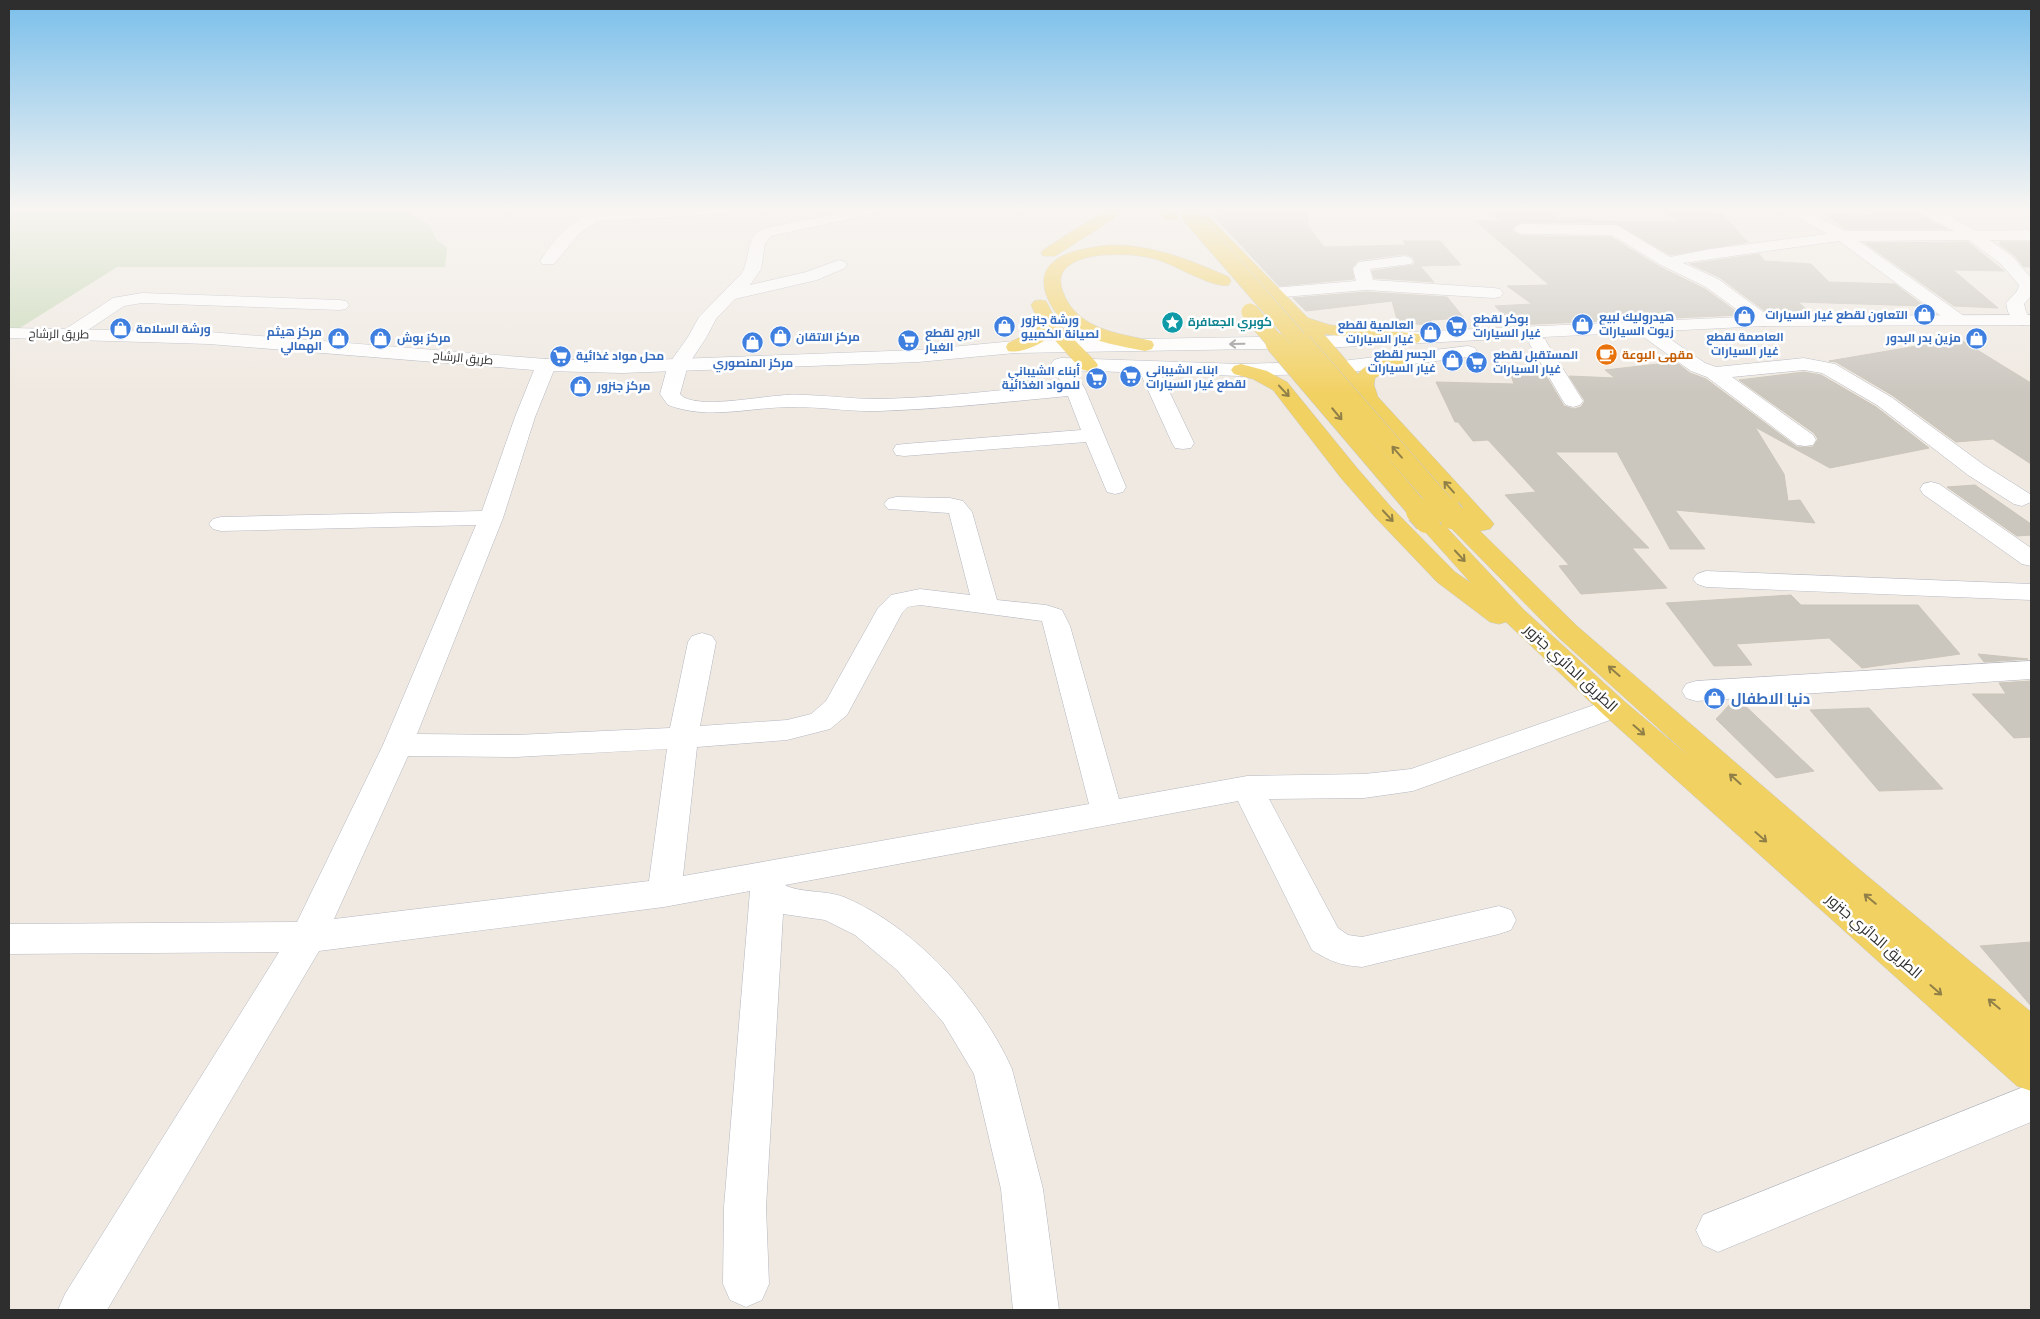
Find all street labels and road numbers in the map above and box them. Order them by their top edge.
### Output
street label: طريق الرشاح [29,323,90,344]
street label: طريق الرشاح [432,345,494,370]
street label: الطريق الدائري جنزور [1518,617,1623,718]
street label: الطريق الدائري جنزور [1820,887,1927,985]

